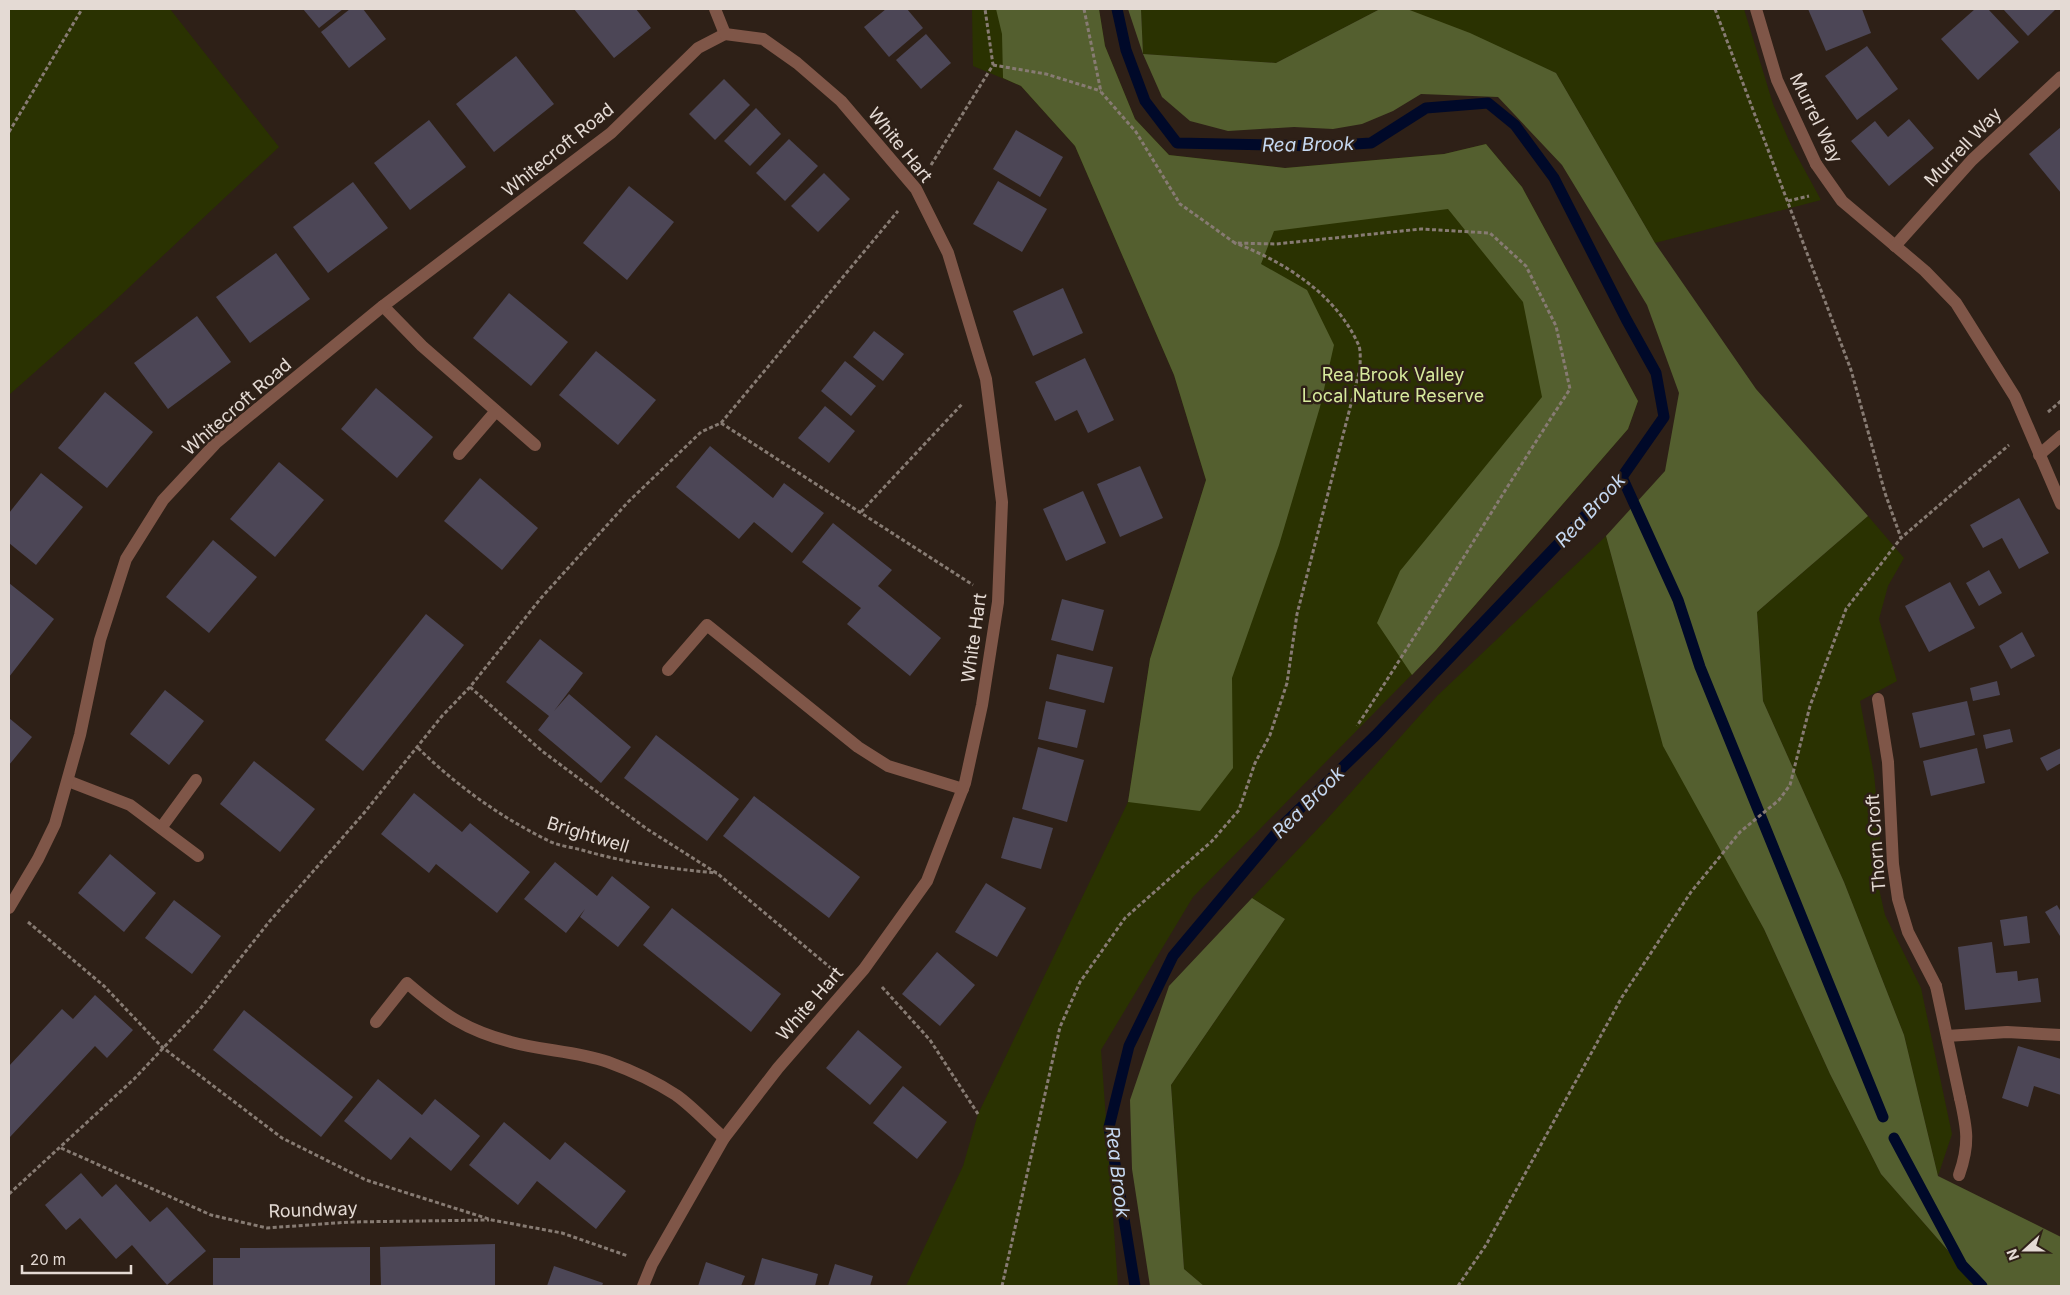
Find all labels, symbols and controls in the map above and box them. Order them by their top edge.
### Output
street label: Murrel Way [1786,70,1847,166]
street label: Whitecroft Road [498,98,617,201]
street label: White Hart [864,103,937,187]
street label: Murrell Way [1920,103,2005,190]
water label: Rea Brook [1262,132,1355,157]
street label: Whitecroft Road [178,354,295,459]
park label: Rea Brook Valley Local Nature Reserve [1302,364,1484,406]
water label: Rea Brook [1550,468,1631,552]
street label: White Hart [957,592,990,684]
water label: Rea Brook [1268,761,1350,843]
street label: Thorn Croft [1862,793,1889,893]
street label: Brightwell [545,812,632,857]
street label: White Hart [772,963,847,1045]
water label: Rea Brook [1100,1125,1135,1220]
street label: Roundway [268,1197,358,1222]
north arrow [2000,1225,2050,1275]
scale bar [22,1242,131,1274]
text: N [2003,1247,2022,1263]
text: 20 m [30,1250,66,1269]

